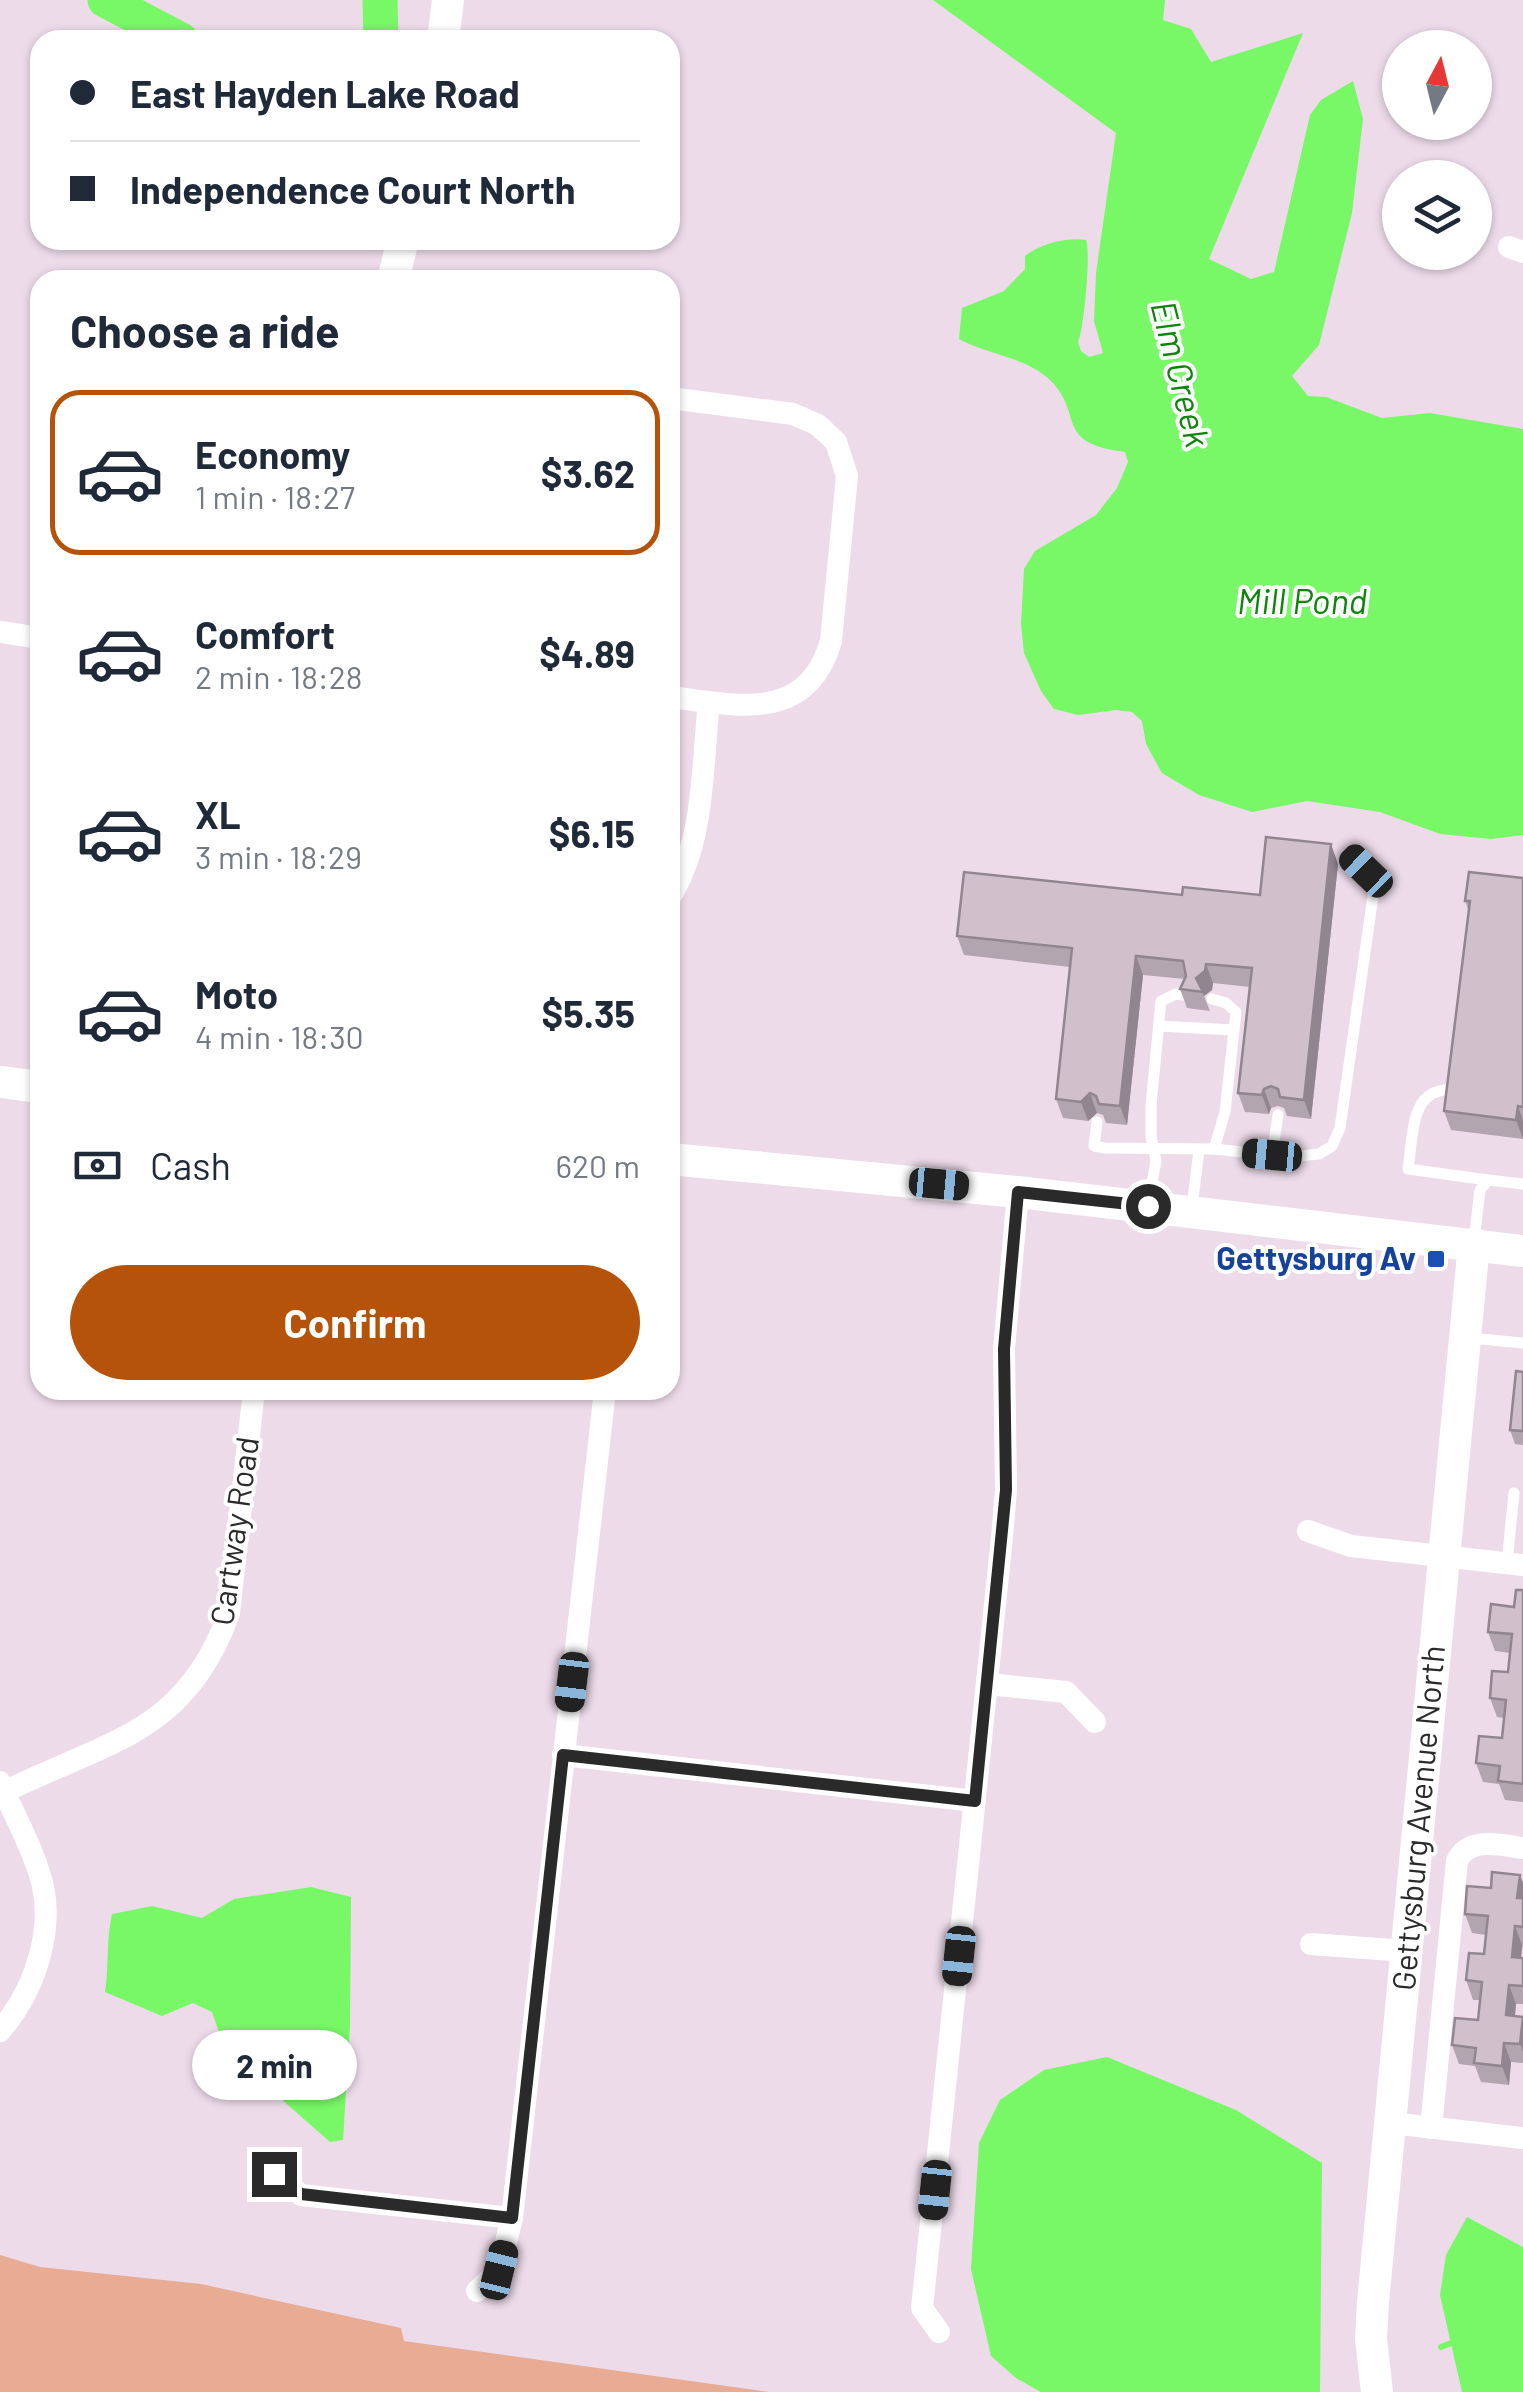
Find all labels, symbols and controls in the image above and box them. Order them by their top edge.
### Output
north arrow [1382,30,1492,140]
map controls [1382,30,1492,270]
text: East Hayden Lake Road [130,70,520,116]
button: layers [1382,160,1492,270]
text: Independence Court North [130,166,575,212]
water label: Elm Creek [1144,296,1220,451]
text: Choose a ride [70,303,340,357]
icon: car [75,428,165,518]
text: Economy [195,431,350,477]
text: $3.62 [541,450,635,496]
text: 1 min · 18:27 [195,477,355,515]
water label: Mill Pond [1237,579,1367,621]
icon: car [75,608,165,698]
text: Comfort [195,611,335,657]
text: $4.89 [539,630,635,676]
text: 2 min · 18:28 [195,657,363,695]
icon: car [75,788,165,878]
text: XL [195,791,241,837]
text: $6.15 [549,810,635,856]
text: 3 min · 18:29 [195,837,362,875]
car [1334,839,1398,903]
icon: car [75,968,165,1058]
text: Moto [195,971,278,1017]
text: $5.35 [542,990,635,1036]
text: 4 min · 18:30 [195,1017,364,1055]
car [1241,1137,1303,1173]
icon: cash [70,1138,125,1193]
text: Cash [150,1142,231,1188]
text: 620 m [555,1146,640,1184]
car [908,1166,970,1202]
route start [1126,1184,1171,1229]
place label: Gettysburg Av [1216,1238,1416,1276]
marker: Gettysburg Av [1425,1248,1447,1270]
button: Confirm [70,1265,640,1380]
street label: Cartway Road [201,1434,265,1627]
street label: Gettysburg Avenue North [1383,1644,1451,1992]
car [553,1650,591,1714]
car [941,1925,977,1987]
callout: 2 min [192,2029,356,2099]
text: 2 min [236,2046,313,2084]
route end [252,2152,297,2197]
car [917,2159,953,2221]
car [477,2237,521,2303]

